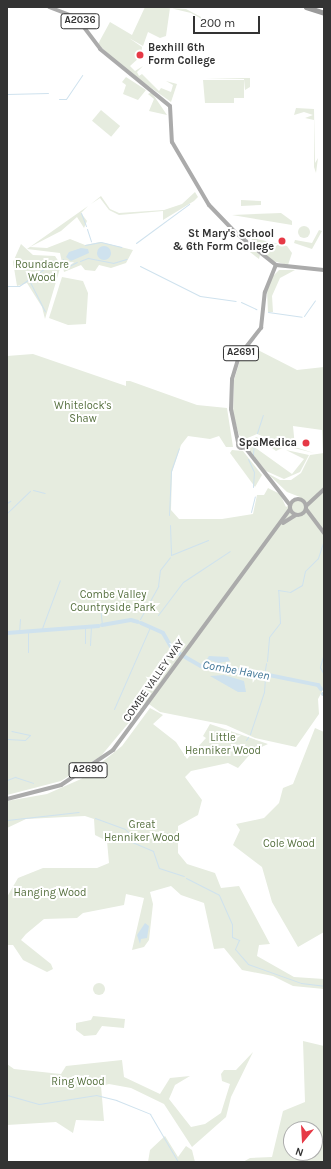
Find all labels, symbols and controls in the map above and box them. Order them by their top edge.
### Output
scale bar [195,8,262,34]
road number: A2036 [60,13,100,29]
text: 200 m [200,16,235,30]
place label: Bexhill 6th Form College [148,42,215,68]
marker: Bexhill 6th Form College [135,50,145,60]
place label: St Mary's School & 6th Form College [173,228,274,254]
marker: St Mary's School & 6th Form College [277,236,287,246]
park label: Roundacre Wood [15,259,69,285]
road number: A2691 [222,345,260,361]
park label: Whitelock's Shaw [54,400,112,426]
place label: SpaMedica [239,436,297,450]
marker: SpaMedica [300,437,312,449]
park label: Combe Valley Countryside Park [70,589,156,615]
street label: COMBE VALLEY WAY [121,637,187,725]
water label: Combe Haven [201,658,271,684]
park label: Little Henniker Wood [185,732,261,758]
road number: A2690 [68,762,108,778]
park label: Great Henniker Wood [104,819,180,845]
park label: Cole Wood [263,837,315,851]
park label: Hanging Wood [13,886,87,900]
park label: Ring Wood [51,1075,105,1089]
north arrow [283,1121,323,1161]
text: N [294,1145,305,1159]

